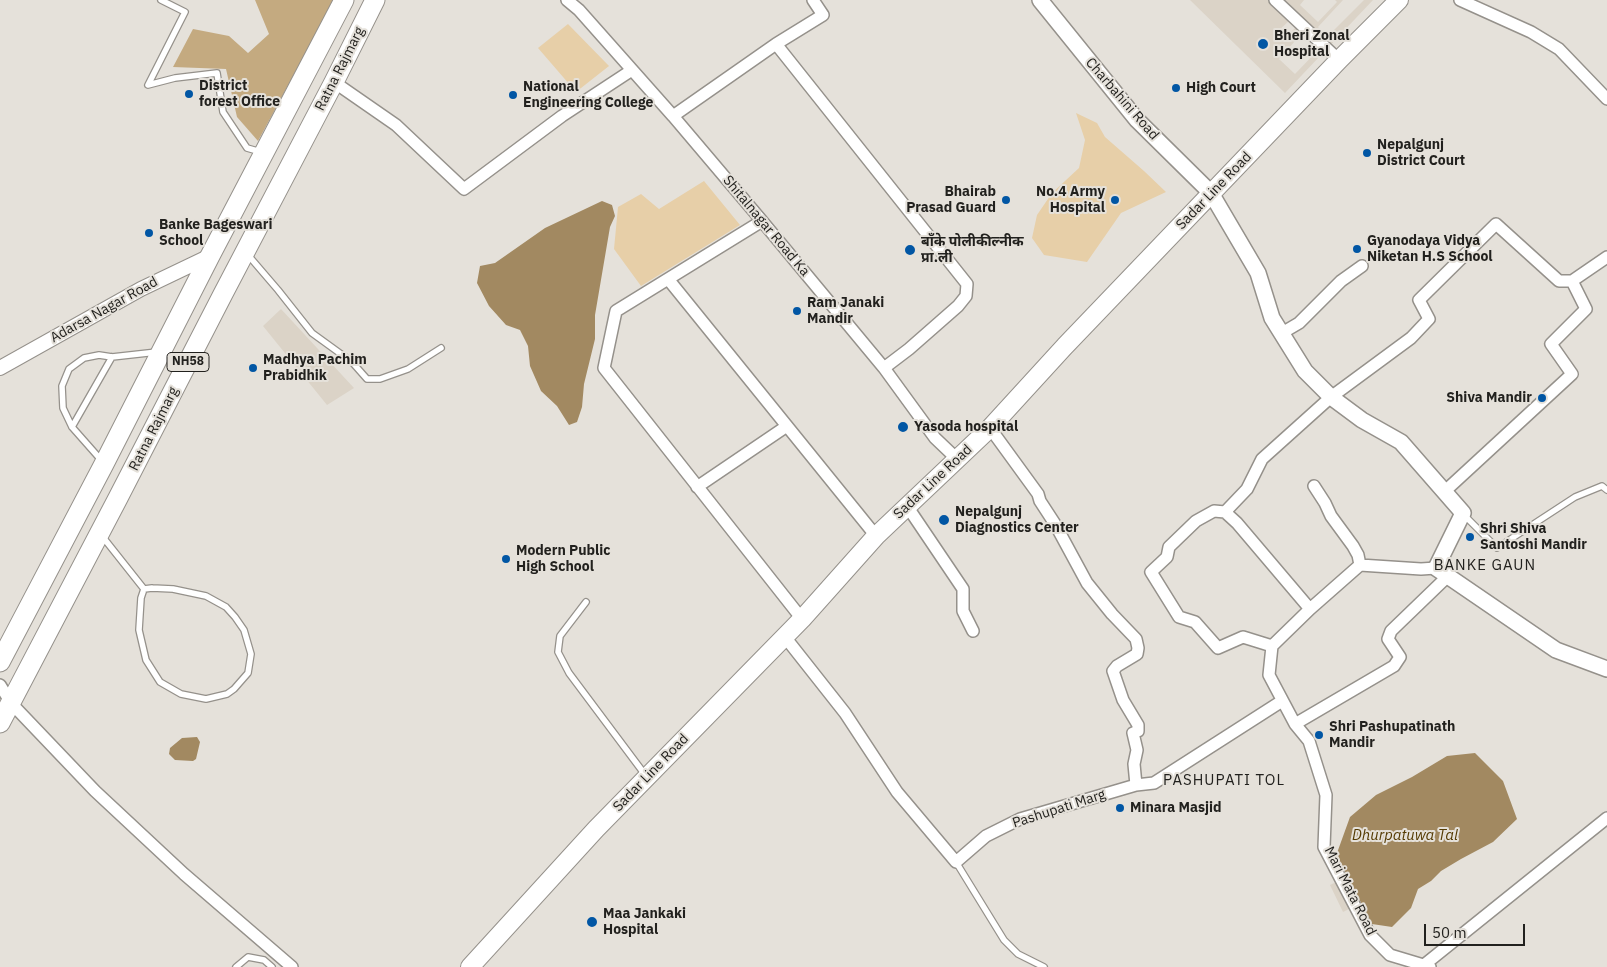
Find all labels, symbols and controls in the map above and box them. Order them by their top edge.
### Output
street label: Ratna Rajmarg [312,24,368,114]
place label: Bheri Zonal Hospital [1274,28,1349,60]
marker: Bheri Zonal Hospital [1256,37,1270,51]
street label: Charbahini Road [1082,55,1162,143]
place label: District forest Office [199,78,280,110]
place label: National Engineering College [523,79,653,111]
place label: High Court [1186,80,1256,96]
marker: High Court [1170,82,1182,94]
marker: District forest Office [183,88,195,100]
marker: National Engineering College [507,89,519,101]
place label: Nepalgunj District Court [1377,137,1465,170]
marker: Nepalgunj District Court [1361,147,1373,159]
street label: Sadar Line Road [1173,149,1255,233]
street label: Shitalnagar Road Ka [719,172,813,280]
place label: Bhairab Prasad Guard [906,184,996,216]
place label: No.4 Army Hospital [1036,184,1105,216]
marker: Bhairab Prasad Guard [1000,194,1012,206]
marker: No.4 Army Hospital [1109,194,1121,206]
place label: Banke Bageswari School [159,217,272,250]
marker: Banke Bageswari School [143,227,155,239]
place label: Gyanodaya Vidya Niketan H.S School [1367,233,1493,266]
place label: बाँके पोलीकील्नीक प्रा.ली [921,234,1024,266]
marker: बाँके पोलीकील्नीक प्रा.ली [903,243,917,257]
marker: Gyanodaya Vidya Niketan H.S School [1351,243,1363,255]
street label: Adarsa Nagar Road [47,274,161,346]
place label: Ram Janaki Mandir [807,295,884,328]
marker: Ram Janaki Mandir [791,305,803,317]
road number: NH58 [167,352,209,372]
place label: Madhya Pachim Prabidhik [263,352,367,384]
marker: Madhya Pachim Prabidhik [247,362,259,374]
street label: Ratna Rajmarg [126,384,182,474]
place label: Shiva Mandir [1446,390,1532,406]
marker: Shiva Mandir [1536,392,1548,404]
place label: Yasoda hospital [914,419,1018,435]
marker: Yasoda hospital [896,420,910,434]
street label: Sadar Line Road [890,441,976,523]
place label: Nepalgunj Diagnostics Center [955,504,1079,536]
marker: Nepalgunj Diagnostics Center [937,513,951,527]
place label: Shri Shiva Santoshi Mandir [1480,521,1587,554]
marker: Shri Shiva Santoshi Mandir [1464,531,1476,543]
place label: Modern Public High School [516,543,611,576]
marker: Modern Public High School [500,553,512,565]
district label: BANKE GAUN [1433,557,1537,575]
place label: Shri Pashupatinath Mandir [1329,719,1455,752]
marker: Shri Pashupatinath Mandir [1313,729,1325,741]
street label: Sadar Line Road [610,731,692,815]
district label: PASHUPATI TOL [1161,772,1287,790]
street label: Pashupati Marg [1010,786,1108,832]
place label: Minara Masjid [1130,800,1222,816]
marker: Minara Masjid [1114,802,1126,814]
water label: Dhurpatuwa Tal [1352,827,1458,845]
street label: Mari Mata Road [1320,844,1380,938]
place label: Maa Jankaki Hospital [603,906,686,939]
scale bar [1427,914,1528,946]
marker: Maa Jankaki Hospital [585,915,599,929]
text: 50 m [1432,923,1467,942]

